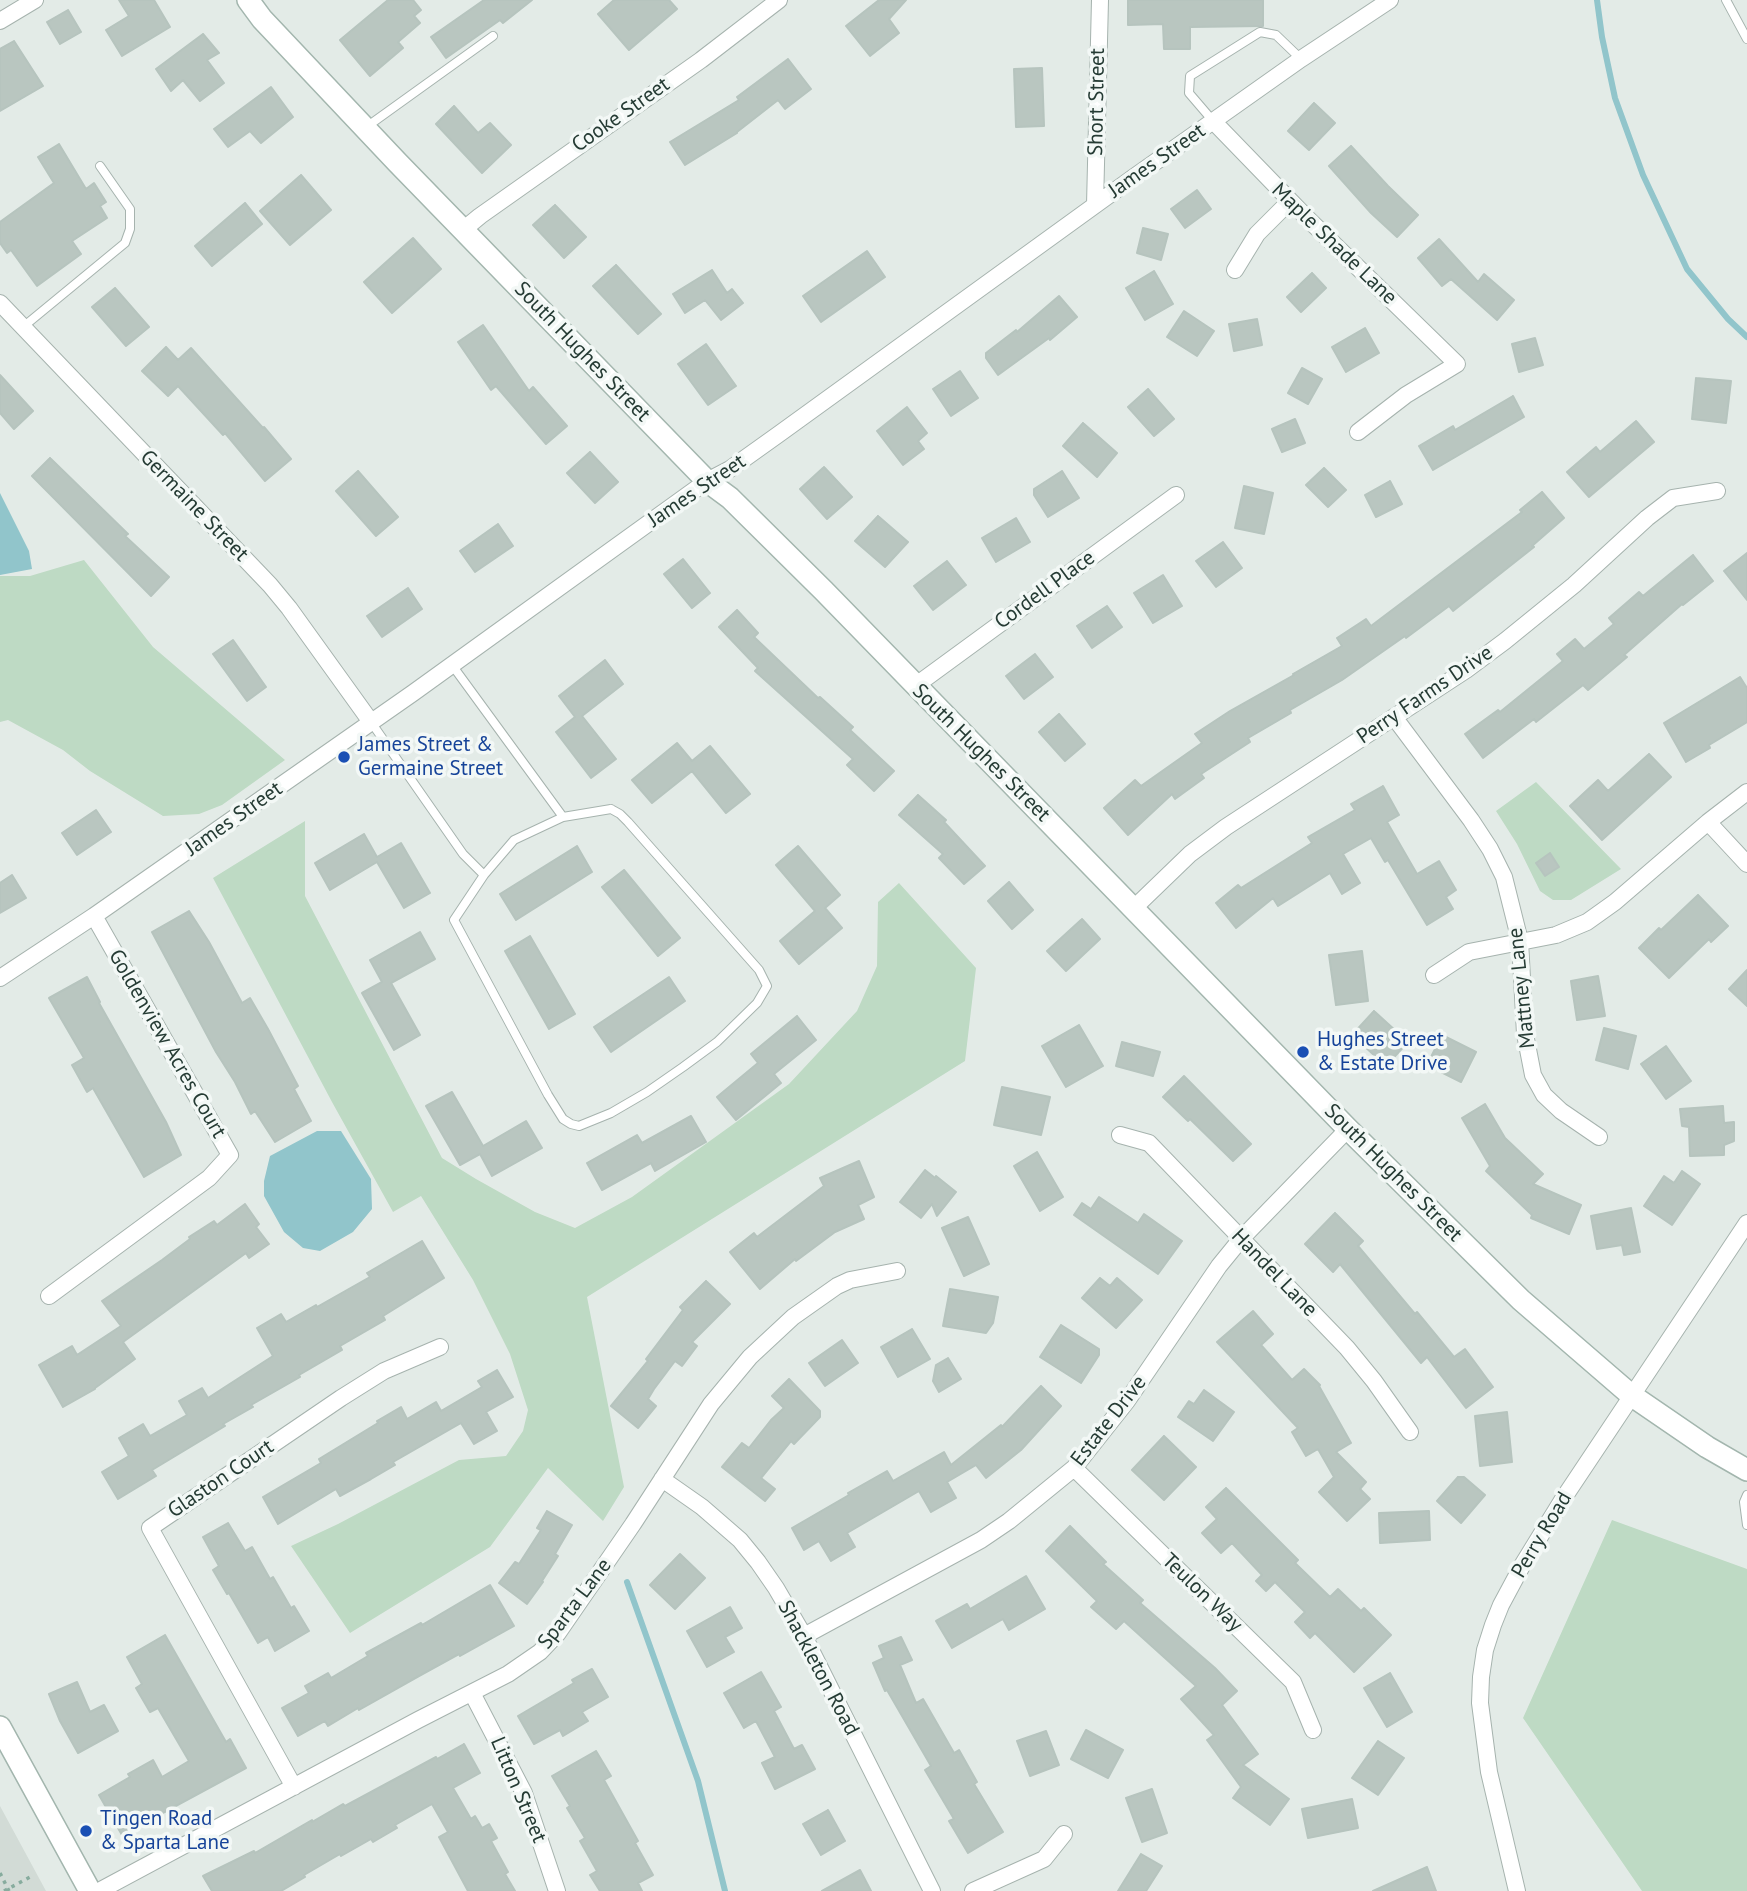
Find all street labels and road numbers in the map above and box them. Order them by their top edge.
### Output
street label: Short Street [1083,48,1111,156]
street label: Cooke Street [567,72,675,158]
street label: James Street [1104,118,1210,204]
street label: Maple Shade Lane [1266,178,1402,310]
street label: South Hughes Street [509,277,655,427]
street label: Germaine Street [135,445,253,567]
street label: James Street [643,449,751,533]
street label: Cordell Place [990,545,1100,635]
street label: Perry Farms Drive [1352,640,1498,750]
street label: South Hughes Street [907,679,1055,827]
street label: James Street [181,776,287,862]
street label: Mattney Lane [1503,926,1541,1050]
street label: Goldenview Acres Court [103,945,231,1143]
street label: South Hughes Street [1319,1099,1467,1247]
street label: Handel Lane [1226,1224,1322,1322]
street label: Estate Drive [1066,1371,1152,1471]
street label: Glaston Court [163,1434,279,1524]
street label: Perry Road [1507,1487,1577,1583]
street label: Teulon Way [1157,1548,1247,1638]
street label: Sparta Lane [533,1554,617,1654]
street label: Shackleton Road [772,1596,864,1740]
street label: Litton Street [484,1733,552,1847]

